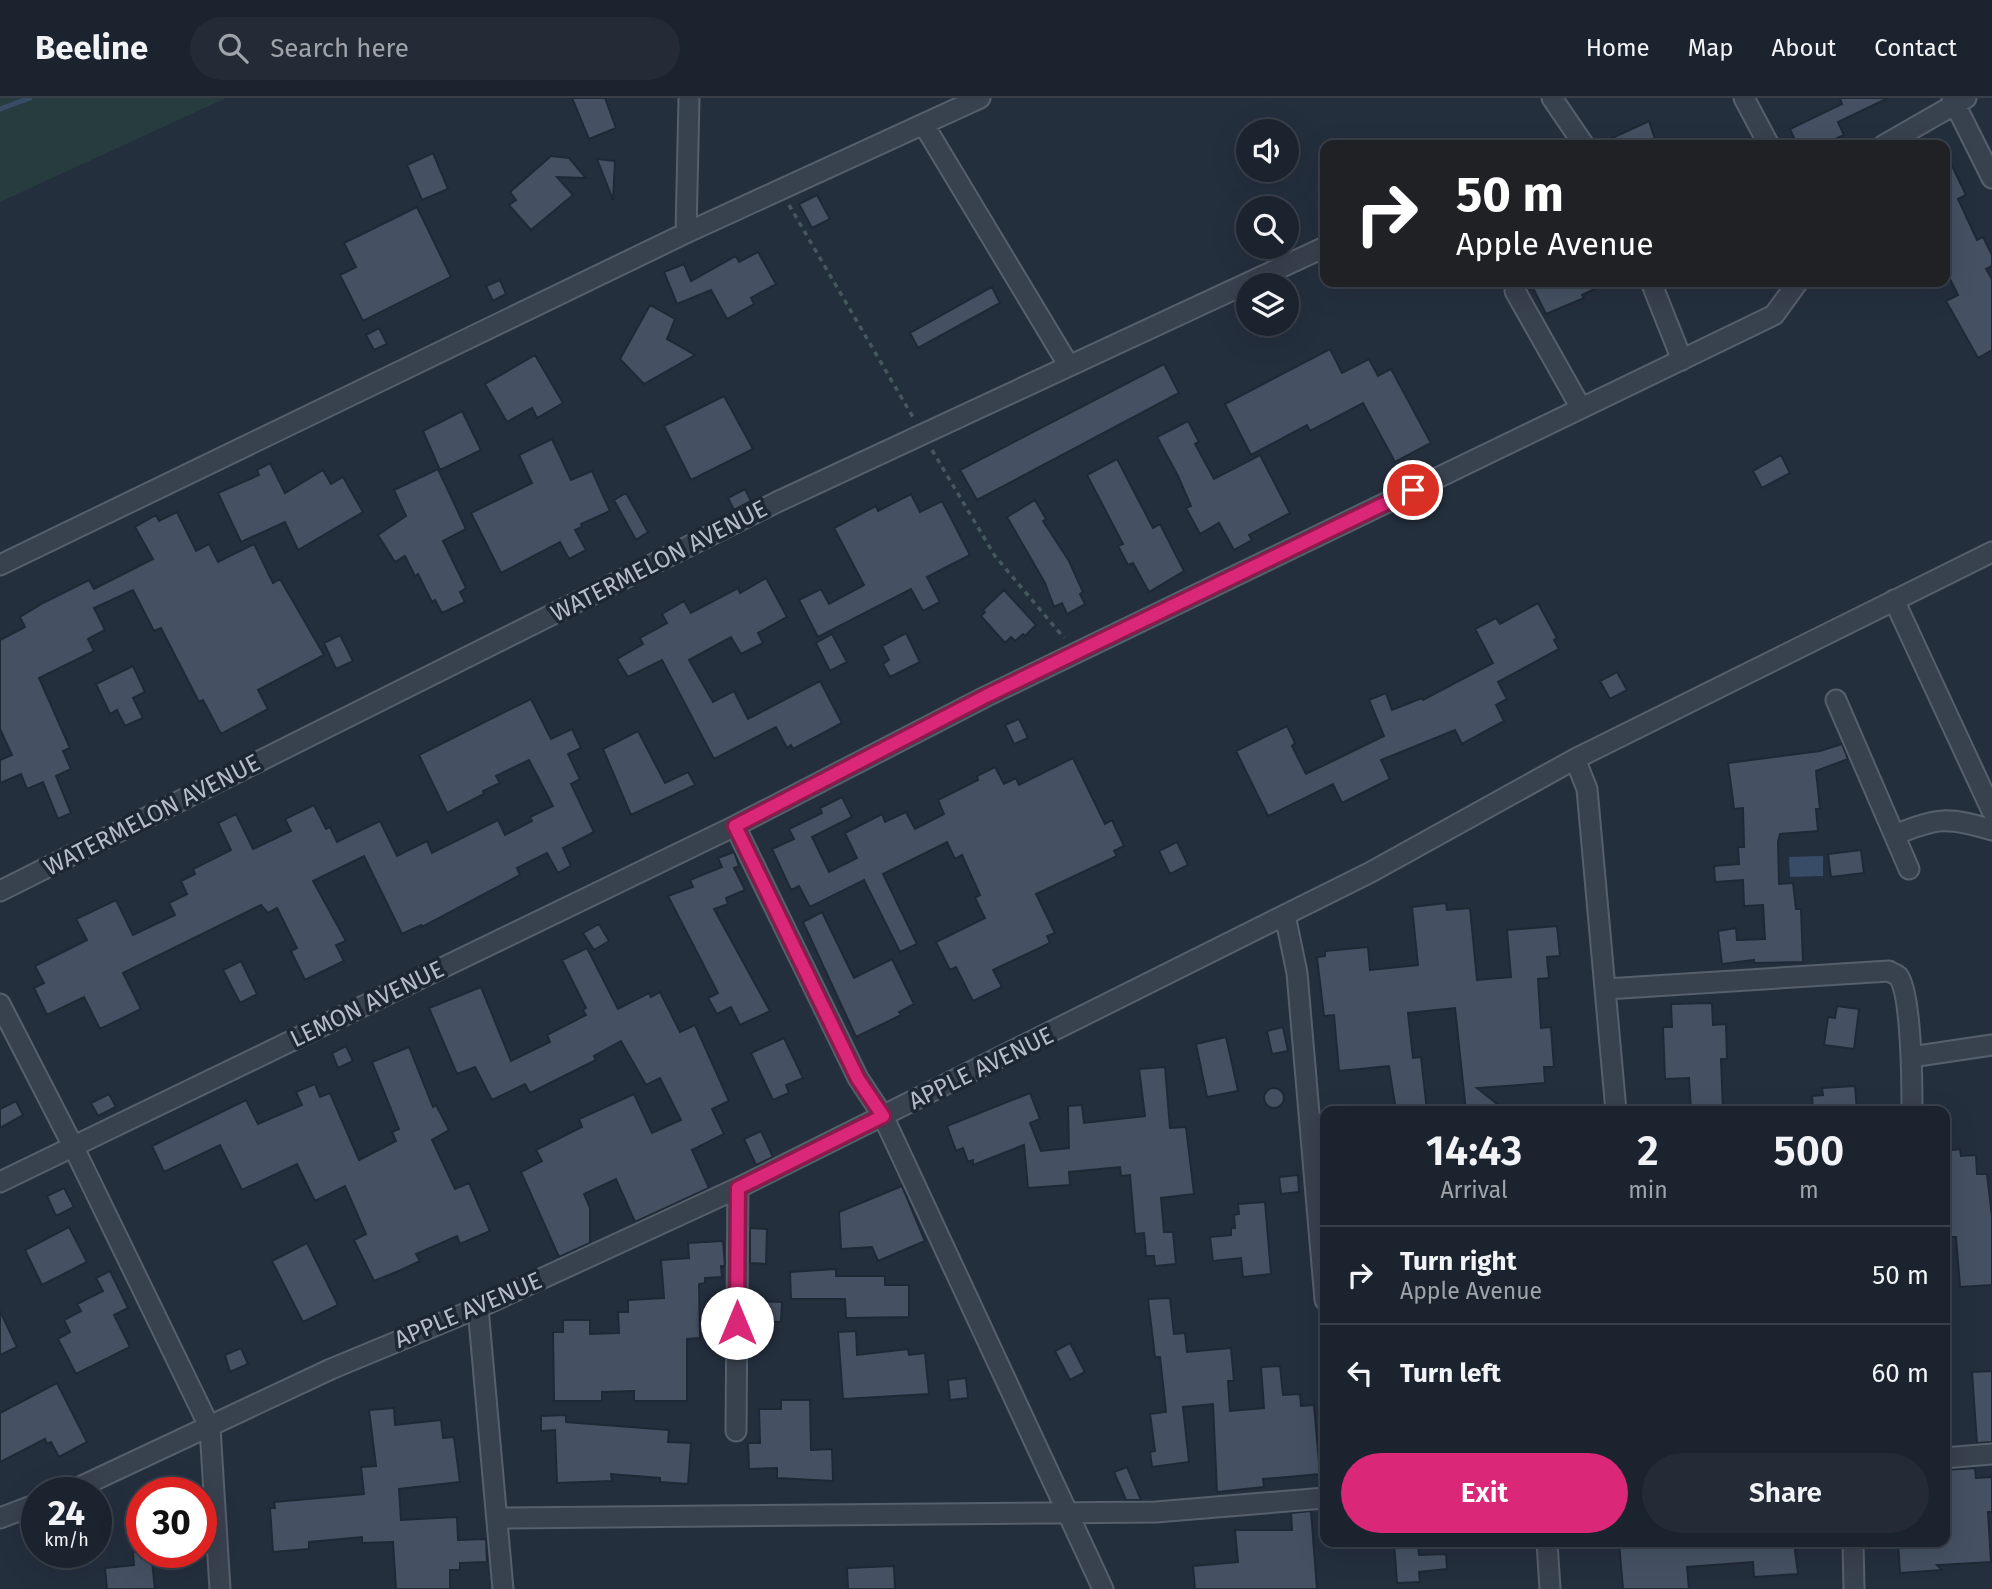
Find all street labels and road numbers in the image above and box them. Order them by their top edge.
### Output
street label: WATERMELON AVENUE [546,494,772,628]
street label: WATERMELON AVENUE [39,748,265,882]
street label: LEMON AVENUE [286,955,448,1053]
street label: APPLE AVENUE [904,1021,1058,1115]
street label: APPLE AVENUE [390,1266,546,1354]

